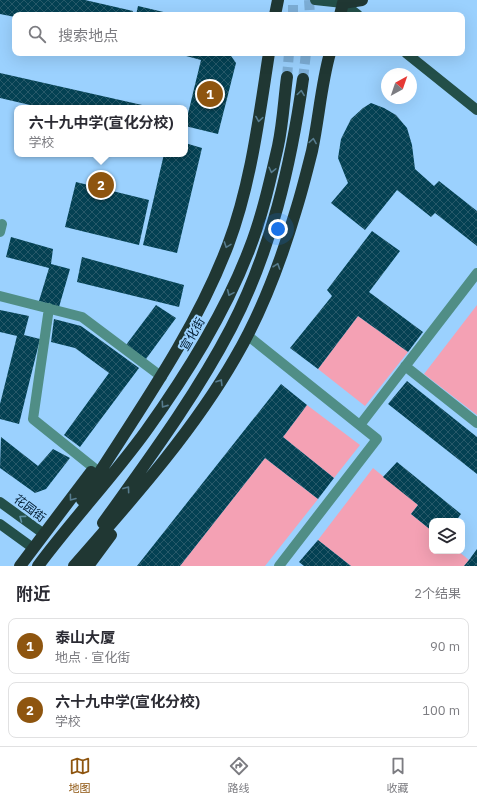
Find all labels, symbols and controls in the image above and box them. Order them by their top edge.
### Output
search box [12,12,465,56]
icon: search [26,23,48,45]
text: 搜索地点 [58,26,118,45]
north arrow [381,68,417,104]
pin: 1 [197,79,223,109]
one-way arrow [296,90,305,96]
popup [14,105,188,157]
text: 六十九中学(宣化分校) [28,113,174,132]
one-way arrow [255,116,264,122]
text: 学校 [28,134,54,151]
one-way arrow [308,138,317,144]
one-way arrow [268,166,277,173]
pin: 2 [88,170,114,200]
your location [268,219,288,239]
one-way arrow [224,242,232,249]
one-way arrow [273,263,281,270]
one-way arrow [227,290,235,297]
street label: 宣化街 [177,315,207,353]
one-way arrow [215,379,222,386]
one-way arrow [161,401,169,408]
one-way arrow [122,486,130,493]
street label: 花园街 [11,491,49,525]
one-way arrow [69,493,76,500]
one-way arrow [19,516,26,523]
map controls [429,518,465,554]
button: layers [429,518,465,554]
text: 附近 [16,583,50,605]
text: 2个结果 [414,585,461,602]
text: 泰山大厦 [55,628,115,647]
text: 1 [26,638,34,655]
text: 90 m [430,638,460,655]
text: 地点 · 宣化街 [55,649,130,666]
text: 六十九中学(宣化分校) [55,692,200,711]
text: 2 [26,702,34,719]
text: 100 m [422,702,460,719]
text: 学校 [55,713,81,730]
tab: 地图 [69,755,91,795]
tab: 路线 [228,755,250,795]
tab: 收藏 [387,755,409,795]

